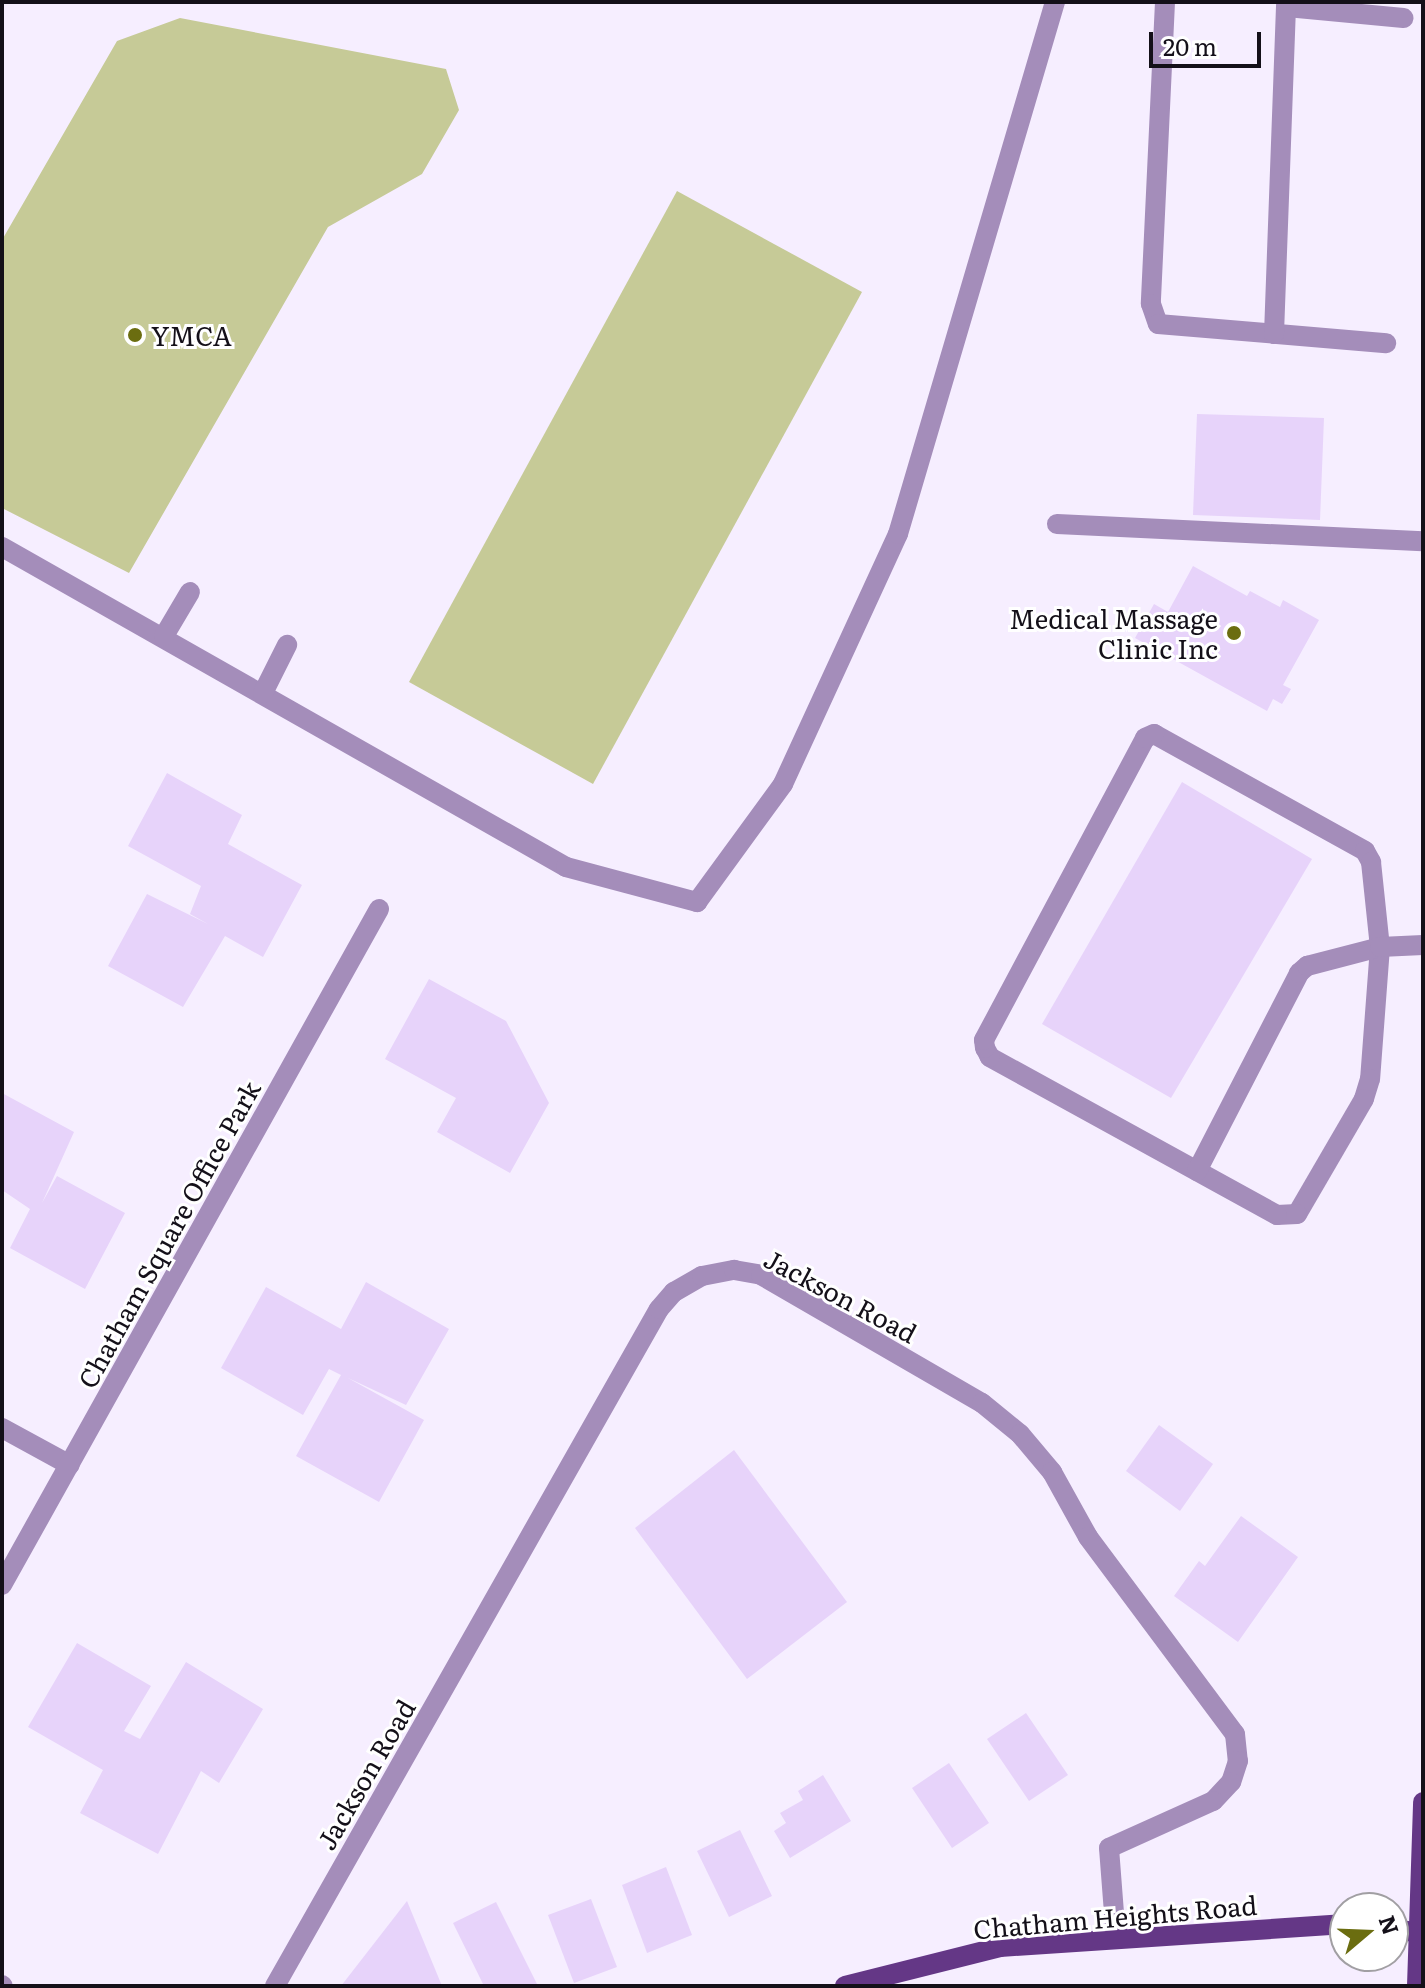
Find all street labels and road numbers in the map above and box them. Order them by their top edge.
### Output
street label: Chatham Square Office Park [70,1075,266,1393]
street label: Jackson Road [759,1242,923,1348]
street label: Jackson Road [309,1693,421,1855]
street label: Chatham Heights Road [972,1888,1258,1944]

